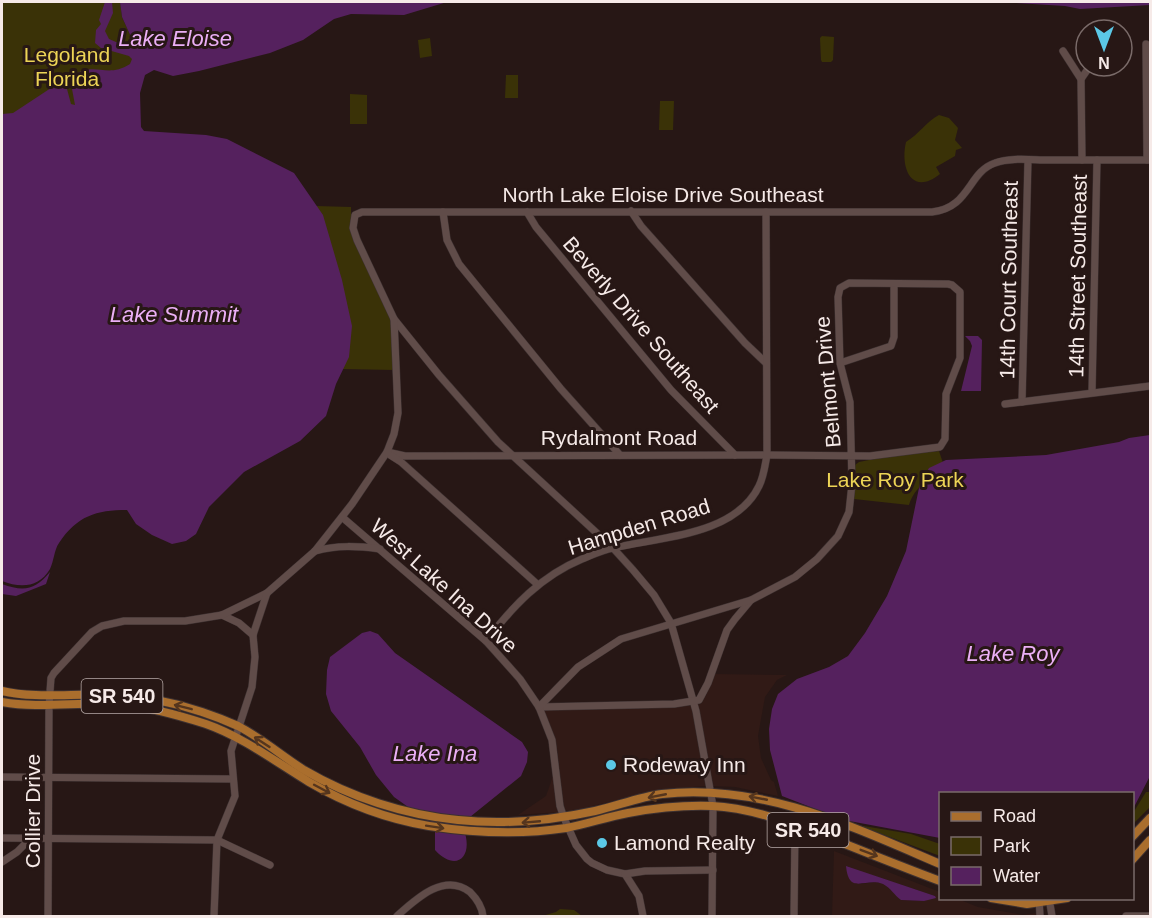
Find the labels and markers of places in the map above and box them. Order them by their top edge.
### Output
place label: Rodeway Inn [623,753,746,776]
marker: Rodeway Inn [604,758,618,772]
place label: Lamond Realty [614,831,756,854]
marker: Lamond Realty [595,836,609,850]

